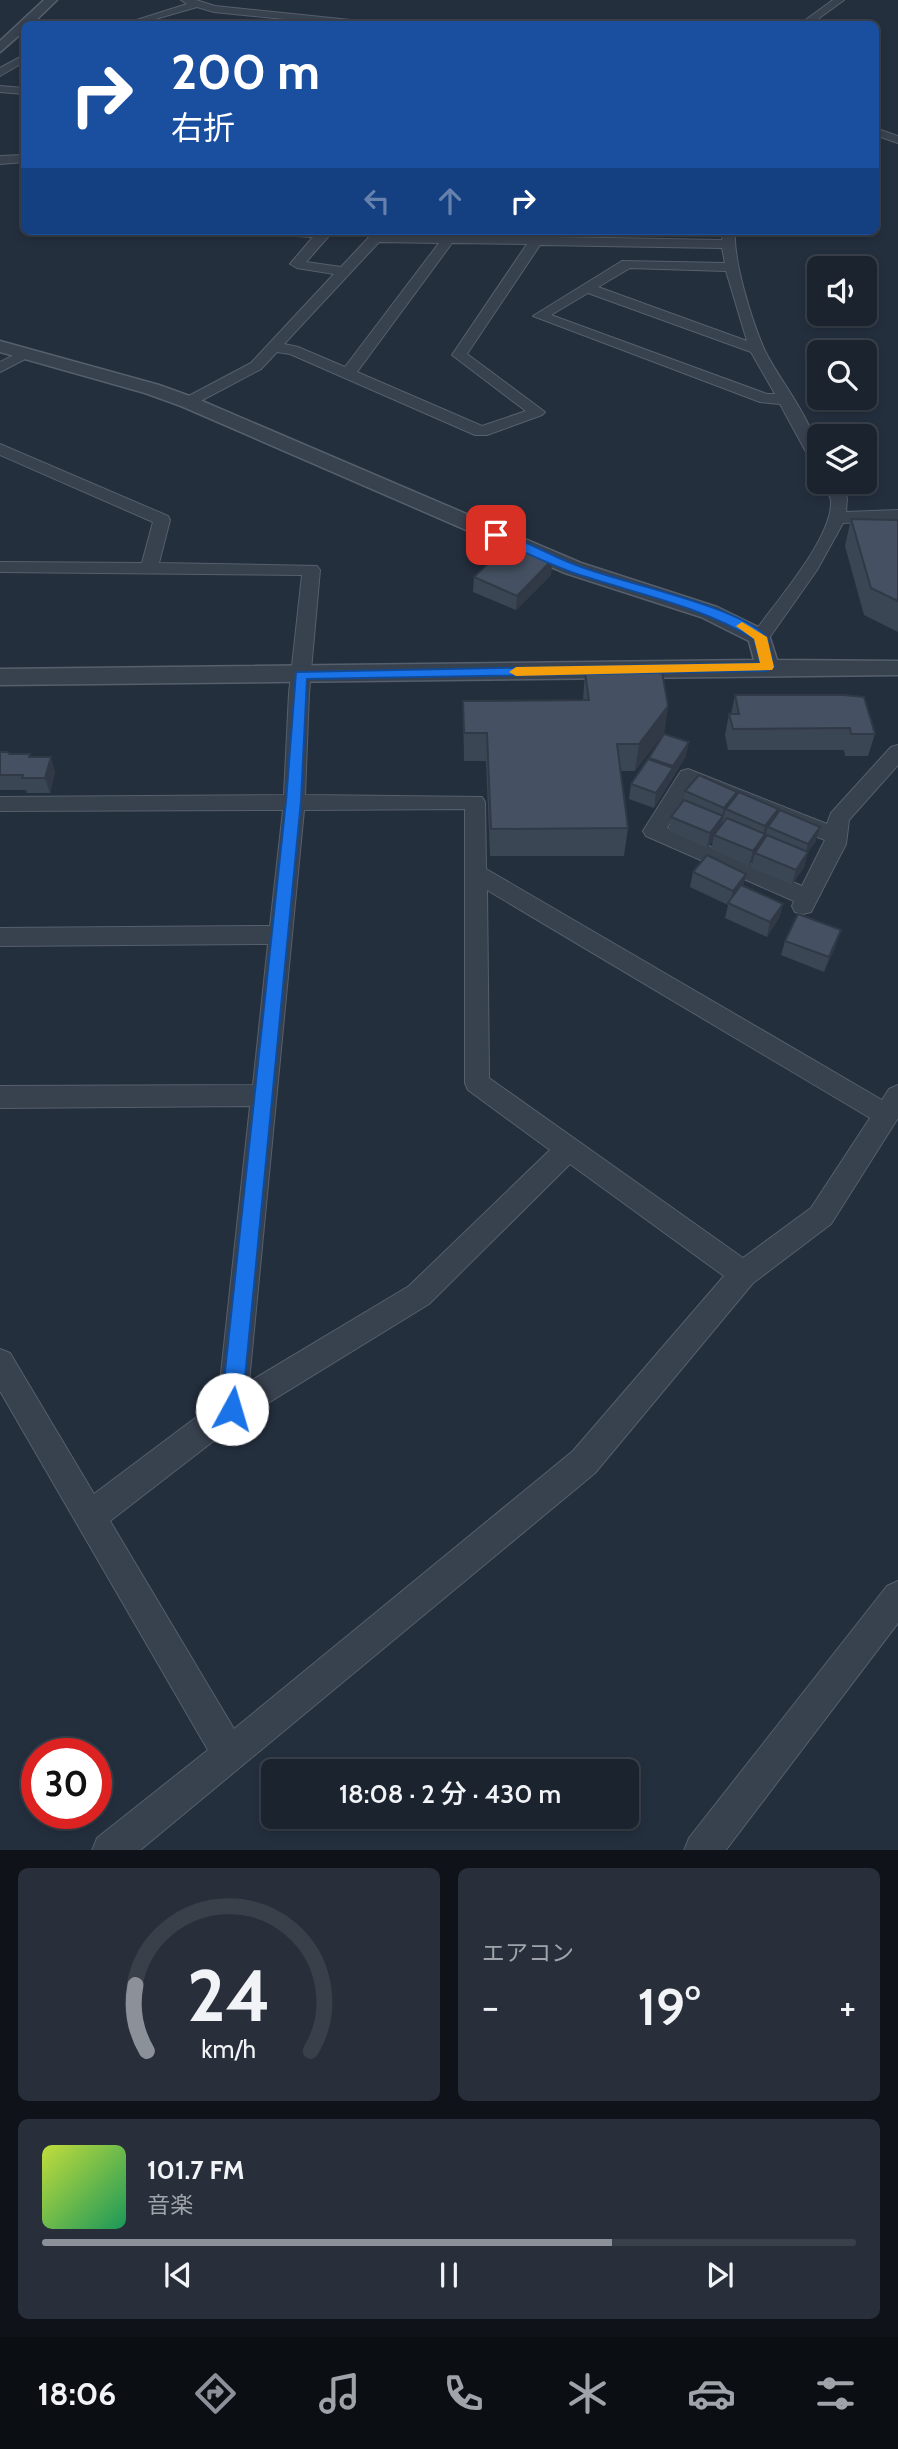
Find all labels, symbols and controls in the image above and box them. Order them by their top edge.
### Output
text: 200 m [171,42,320,101]
icon: right [56,49,147,140]
text: 右折 [171,108,235,147]
icon: left [358,182,396,220]
icon: ahead [431,182,469,220]
icon: right [504,182,542,220]
map controls [807,256,877,494]
button: sound [807,256,877,326]
button: search [807,340,877,410]
button: layers [807,424,877,494]
pin [466,505,526,565]
icon: arrive [477,516,515,554]
position arrow [195,1372,269,1446]
speed limit sign: 30 [21,1738,112,1829]
text: 18:08 · 2 分 · 430 m [339,1778,561,1810]
text: エアコン [482,1939,574,1967]
text: 24 [187,1951,271,2039]
text: 19° [638,1975,700,2038]
text: − [482,1983,499,2030]
text: + [839,1983,856,2030]
text: km/h [202,2033,256,2063]
text: 101.7 FM [147,2154,244,2186]
text: 音楽 [147,2191,193,2219]
icon: previous [159,2256,197,2294]
icon: pause [430,2256,468,2294]
icon: next [701,2256,739,2294]
icon: directions [191,2369,240,2418]
icon: music [315,2369,364,2418]
icon: phone [439,2369,488,2418]
icon: climate [563,2369,612,2418]
icon: car [687,2369,736,2418]
icon: filters [811,2369,860,2418]
text: 18:06 [38,2374,116,2413]

